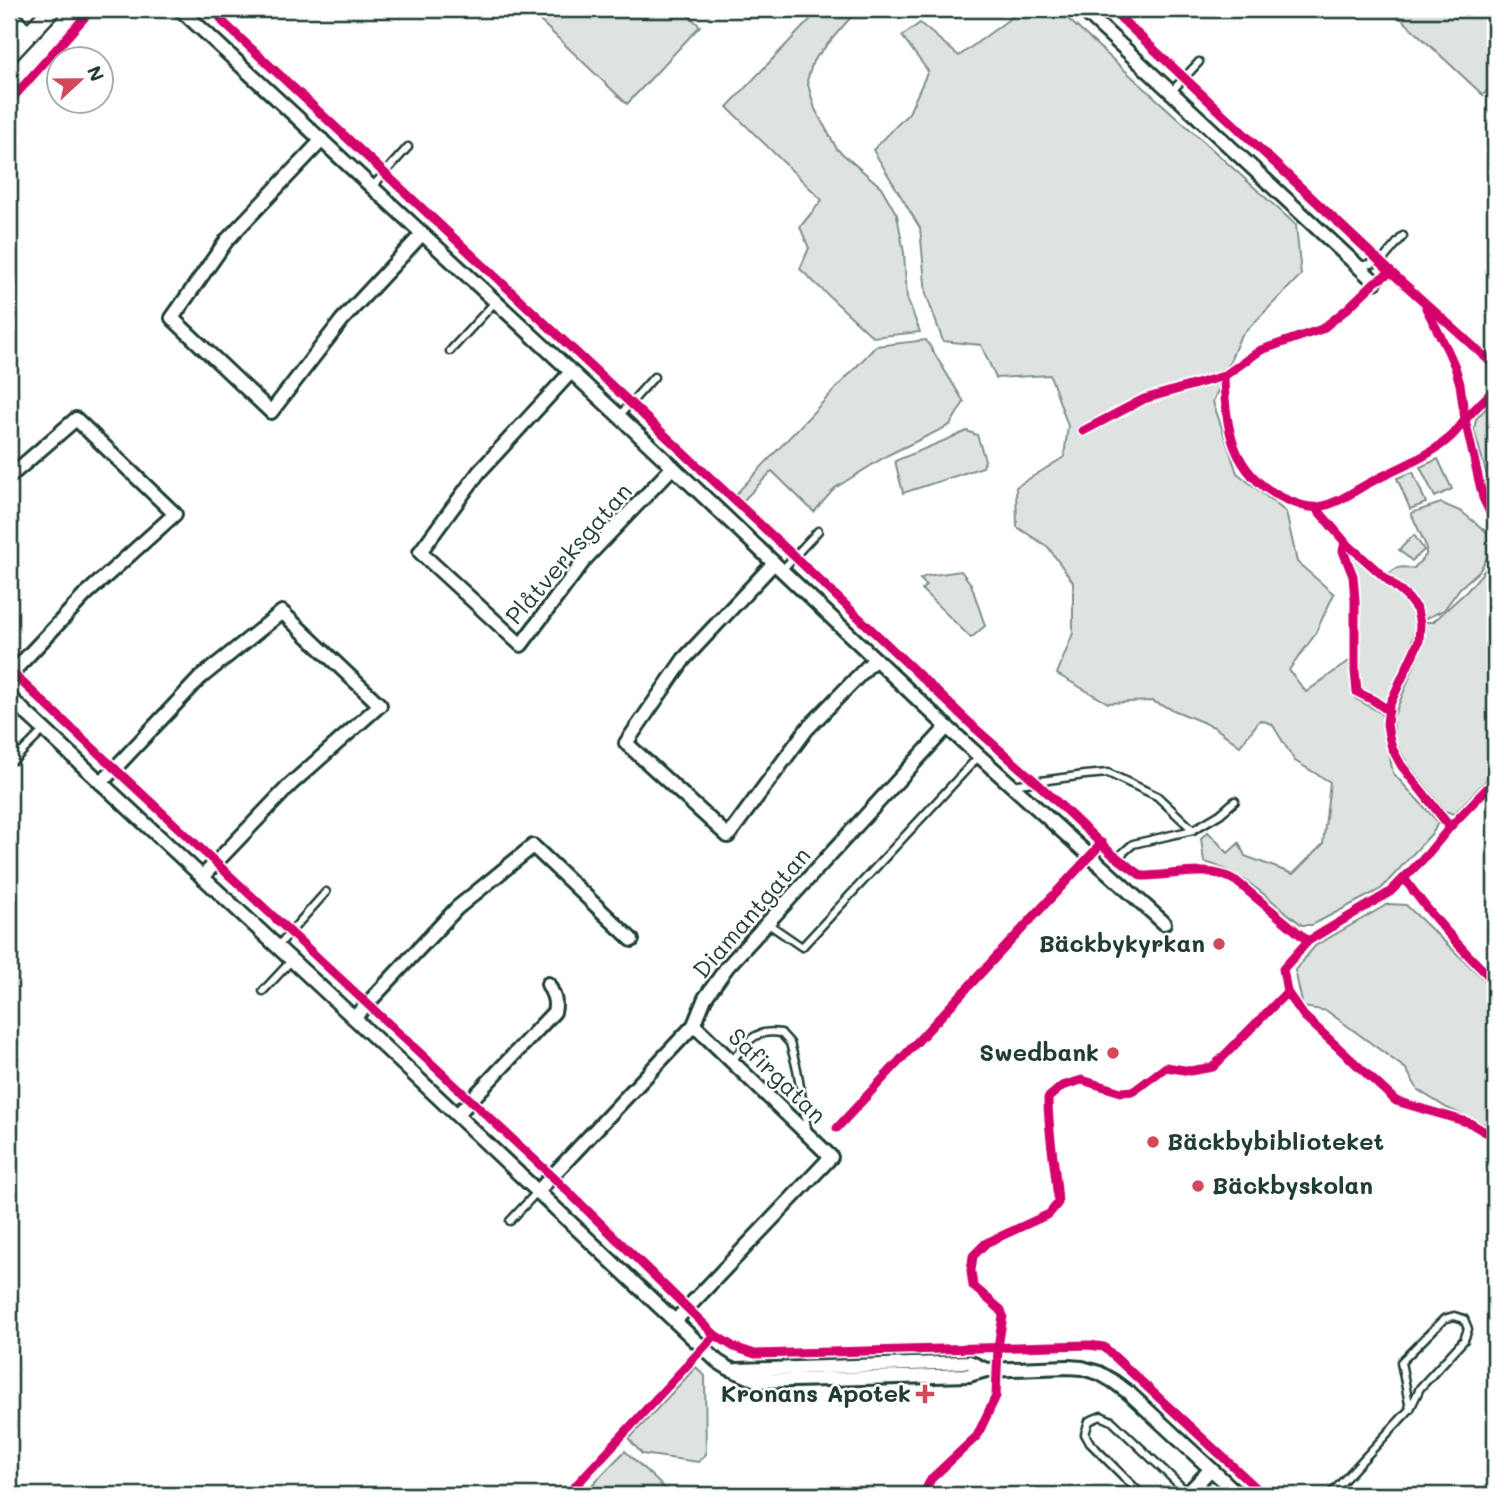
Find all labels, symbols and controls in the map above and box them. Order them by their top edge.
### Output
north arrow [46,46,116,116]
text: N [82,62,111,85]
street label: Plåtverksgatan [498,476,638,630]
street label: Diamantgatan [685,840,816,984]
place label: Bäckbykyrkan [1039,927,1205,958]
marker: Bäckbykyrkan [1211,936,1227,952]
street label: Safirgatan [722,1020,834,1129]
place label: Swedbank [979,1036,1099,1067]
marker: Swedbank [1105,1045,1121,1061]
place label: Bäckbybiblioteket [1167,1125,1384,1156]
marker: Bäckbybiblioteket [1145,1134,1161,1150]
place label: Bäckbyskolan [1212,1169,1373,1200]
marker: Bäckbyskolan [1190,1178,1206,1194]
place label: Kronans Apotek [721,1377,911,1408]
marker: Kronans Apotek [917,1386,933,1402]

